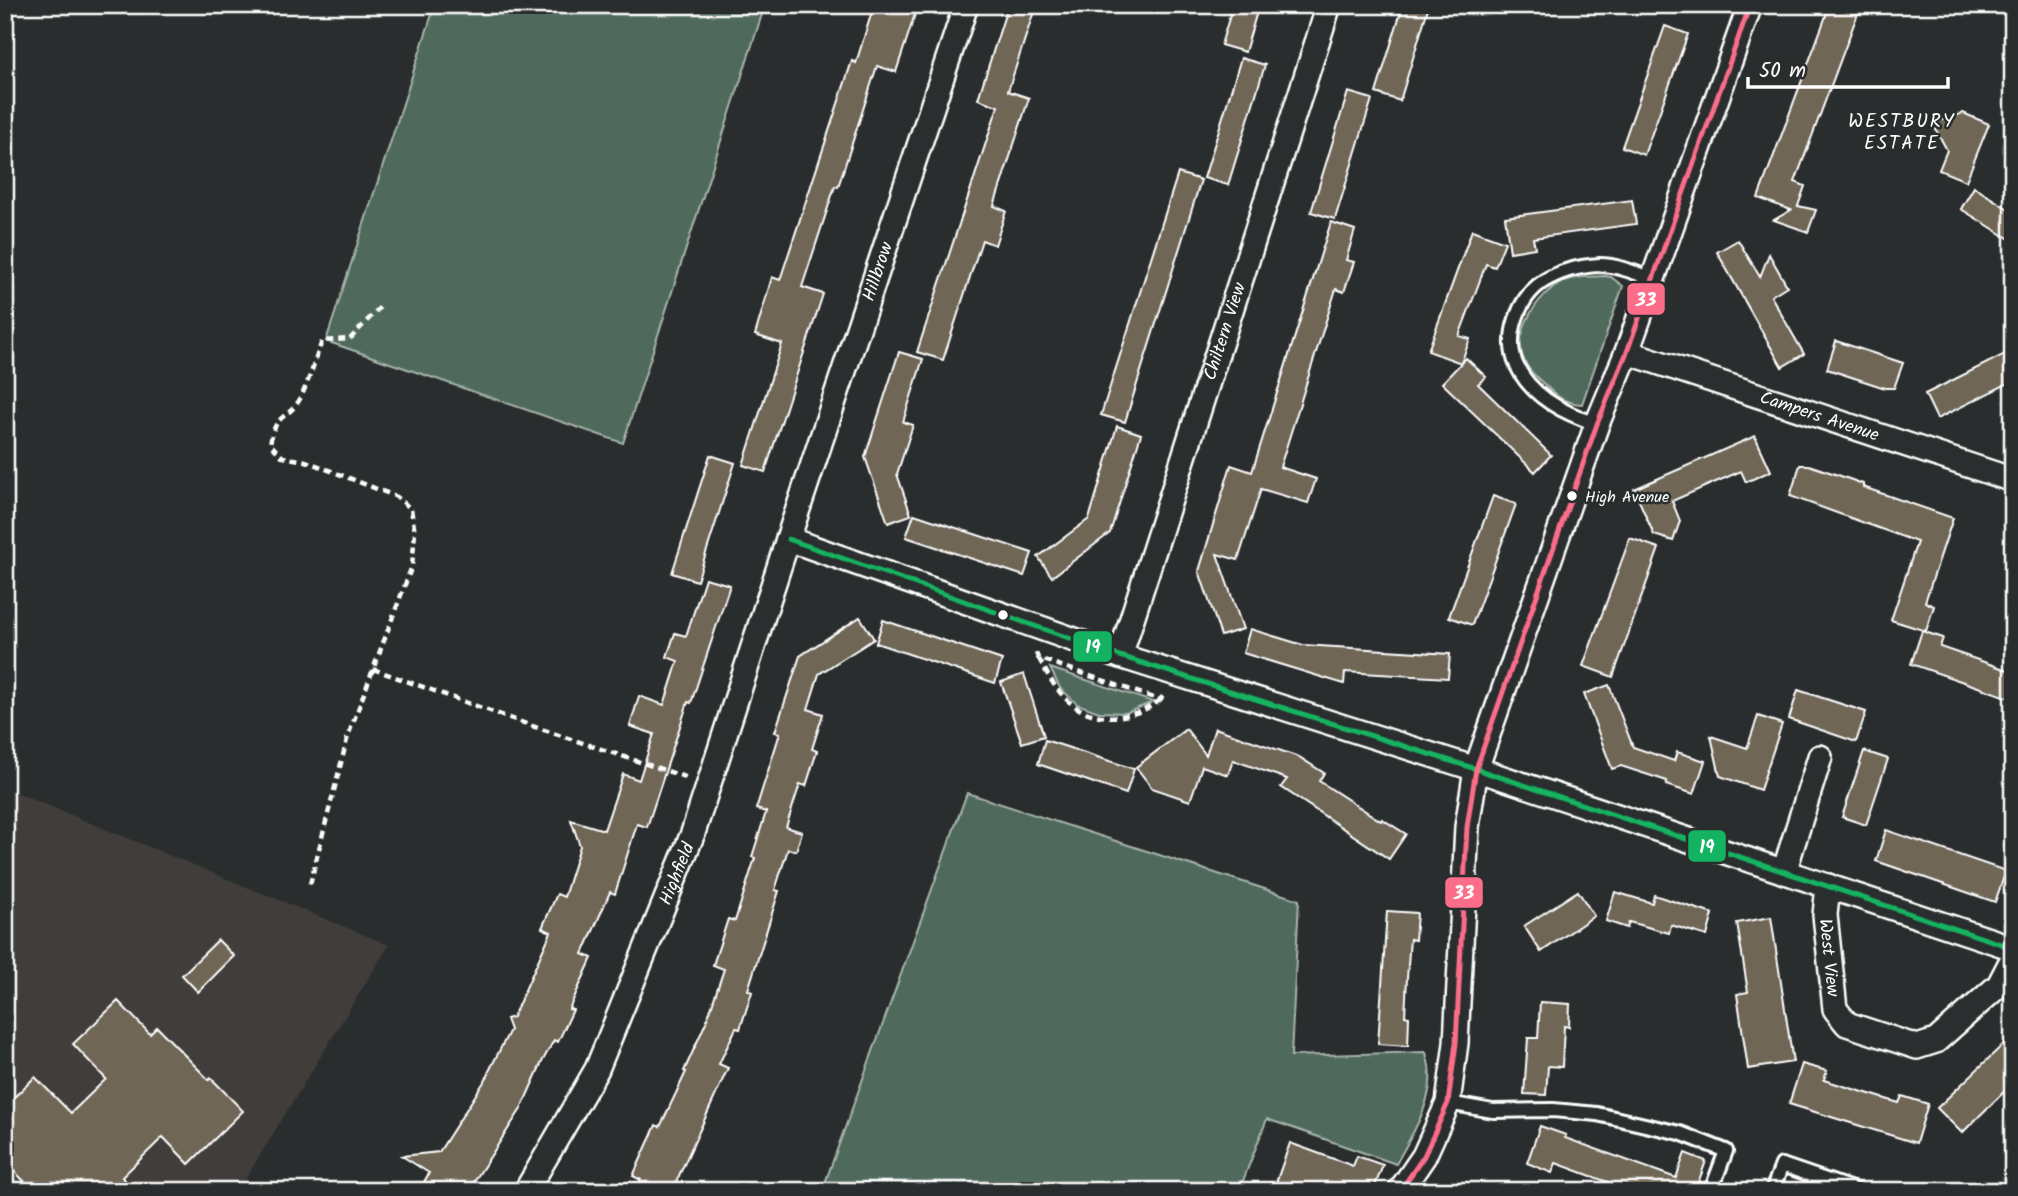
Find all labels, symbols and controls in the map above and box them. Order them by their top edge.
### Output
scale bar [1748,46,1948,90]
text: 50 m [1759,55,1806,88]
district label: WESTBURY ESTATE [1848,107,1956,159]
street label: Hillbrow [855,238,902,305]
street label: Chiltern View [1196,278,1255,384]
line badge: 33 [1626,282,1666,316]
text: 33 [1635,286,1656,316]
street label: Campers Avenue [1756,384,1883,451]
place label: High Avenue [1585,485,1669,510]
marker: High Avenue [1565,489,1579,503]
unlabelled marker [996,608,1010,622]
line badge: 19 [1072,630,1113,663]
text: 19 [1085,633,1101,663]
line badge: 19 [1687,829,1727,863]
text: 19 [1699,833,1715,863]
street label: Highfield [652,837,704,910]
line badge: 33 [1444,876,1484,909]
text: 33 [1453,879,1474,909]
street label: West View [1809,917,1847,999]

